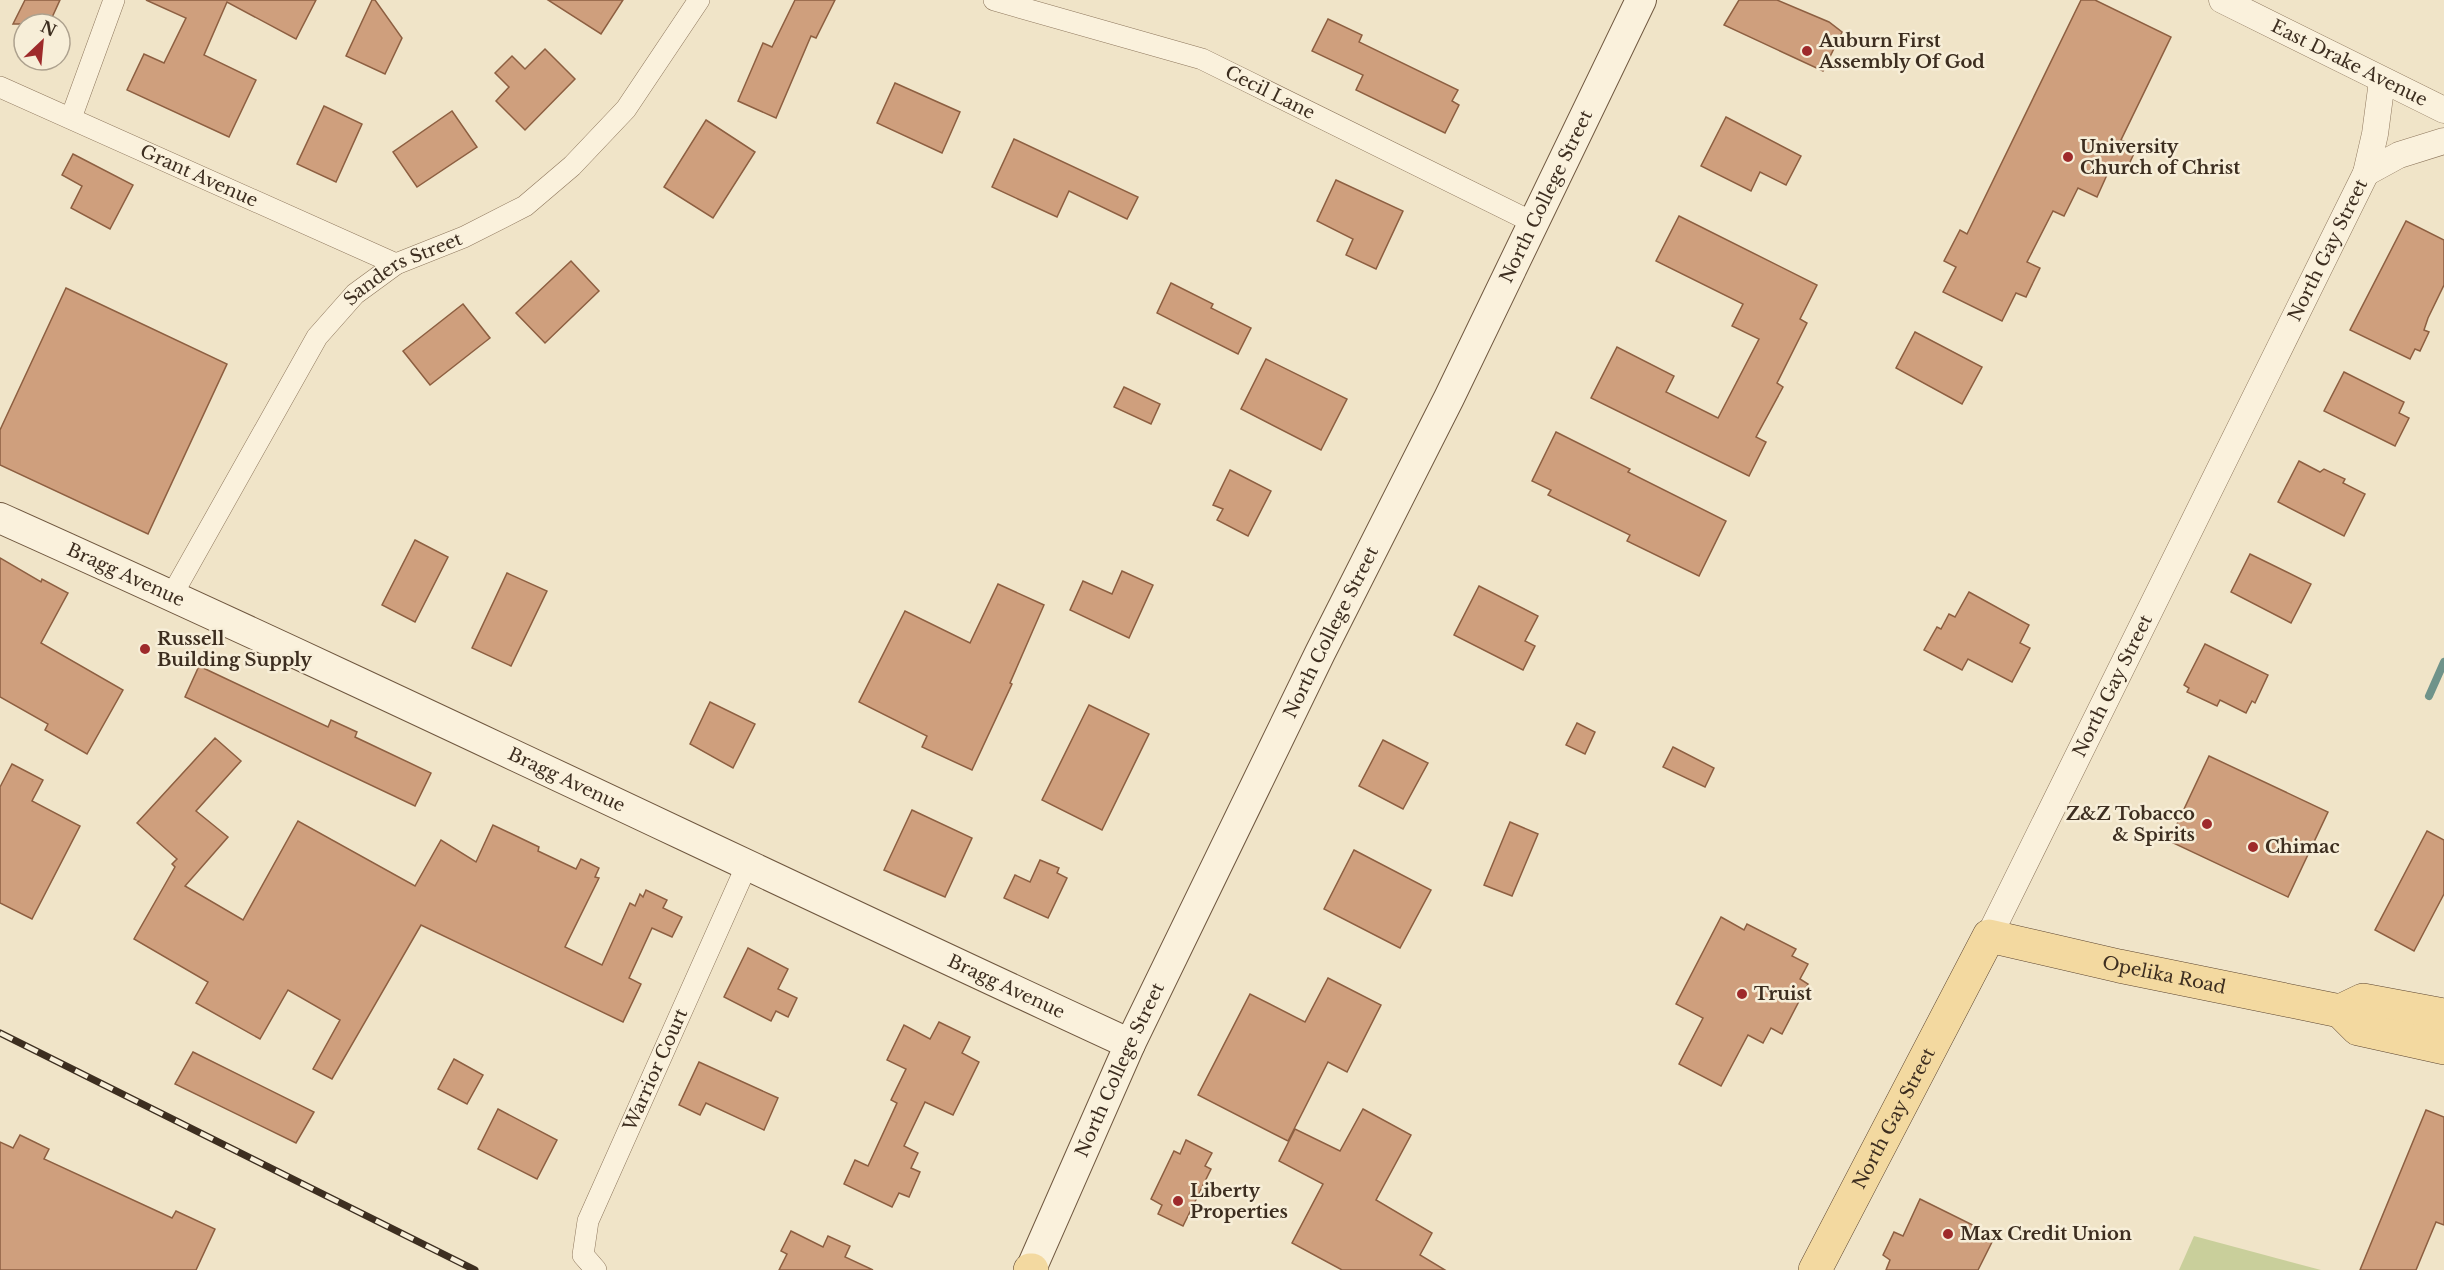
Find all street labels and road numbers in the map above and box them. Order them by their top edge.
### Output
street label: East Drake Avenue [2267,15,2431,111]
street label: Cecil Lane [1221,61,1318,124]
street label: North College Street [1495,106,1597,286]
street label: Grant Avenue [137,140,261,212]
street label: North Gay Street [2283,175,2372,325]
street label: Sanders Street [339,228,465,310]
street label: Bragg Avenue [63,539,188,611]
street label: North College Street [1279,543,1383,722]
street label: North Gay Street [2068,611,2157,761]
street label: Bragg Avenue [504,743,628,817]
street label: Bragg Avenue [944,950,1068,1023]
street label: Opelika Road [2100,952,2228,998]
street label: North College Street [1071,979,1169,1160]
street label: Warrior Court [618,1005,693,1135]
street label: North Gay Street [1848,1044,1940,1193]

